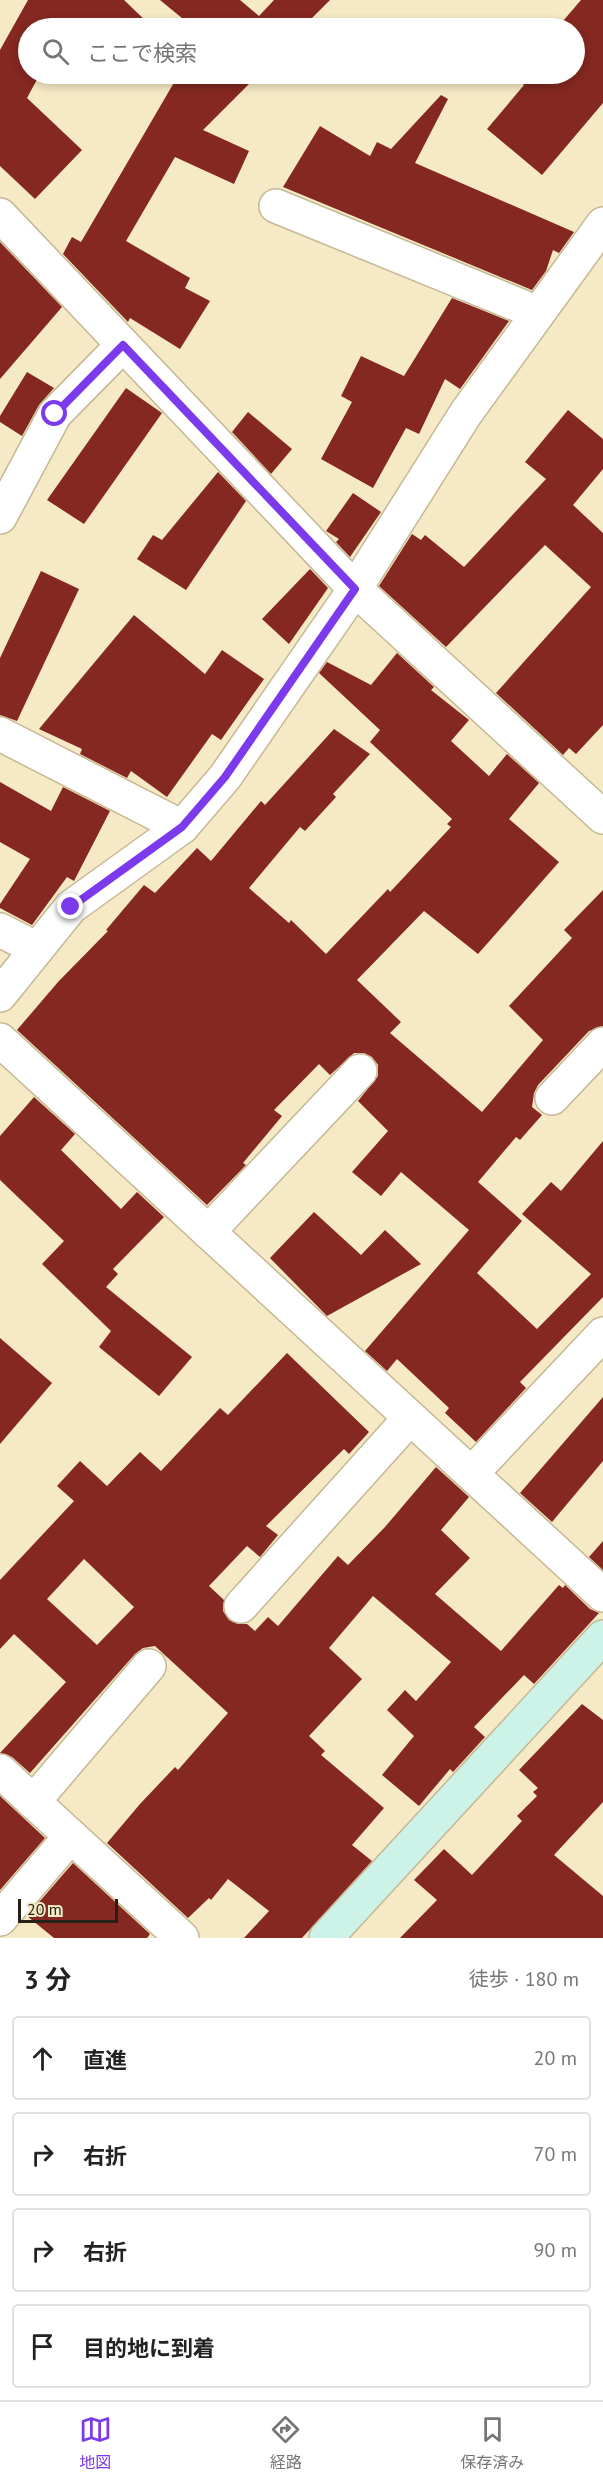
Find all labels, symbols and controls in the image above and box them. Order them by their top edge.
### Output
search box [18,18,585,84]
icon: search [39,35,72,68]
text: ここで検索 [87,39,197,67]
route start [41,400,67,426]
route end [57,893,83,919]
scale bar [18,1896,118,1924]
text: 20 m [27,1899,62,1919]
text: 3 分 [24,1963,71,1996]
text: 徒歩 · 180 m [469,1966,579,1992]
icon: ahead [26,2042,59,2075]
text: 20 m [534,2045,577,2071]
text: 直進 [83,2046,127,2074]
icon: right [26,2138,59,2171]
text: 70 m [534,2141,577,2167]
text: 右折 [83,2142,127,2170]
icon: right [26,2234,59,2267]
text: 90 m [534,2237,577,2263]
text: 右折 [83,2238,127,2266]
icon: arrive [26,2330,59,2363]
text: 目的地に到着 [83,2334,215,2362]
tab: 地図 [79,2413,112,2473]
tab: 経路 [269,2413,302,2473]
tab: 保存済み [460,2413,524,2473]

